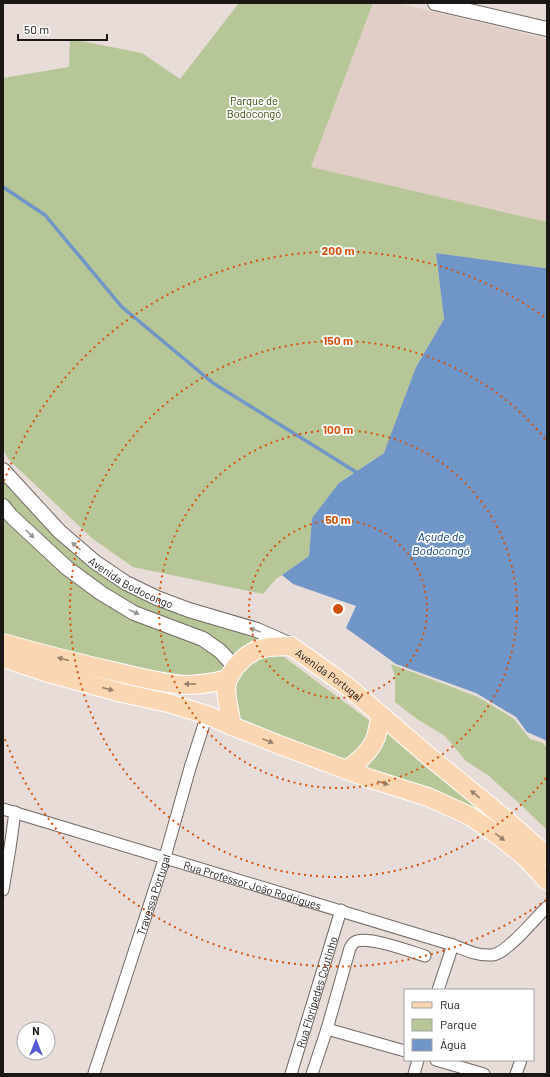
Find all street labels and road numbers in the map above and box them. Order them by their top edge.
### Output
street label: Avenida Bodocongo [87,553,175,610]
street label: Avenida Portugal [293,645,366,703]
street label: Travessa Portugal [133,852,172,937]
street label: Rua Professor João Rodrigues [182,858,323,911]
street label: Rua Florípedes Coutinho [293,934,339,1049]

